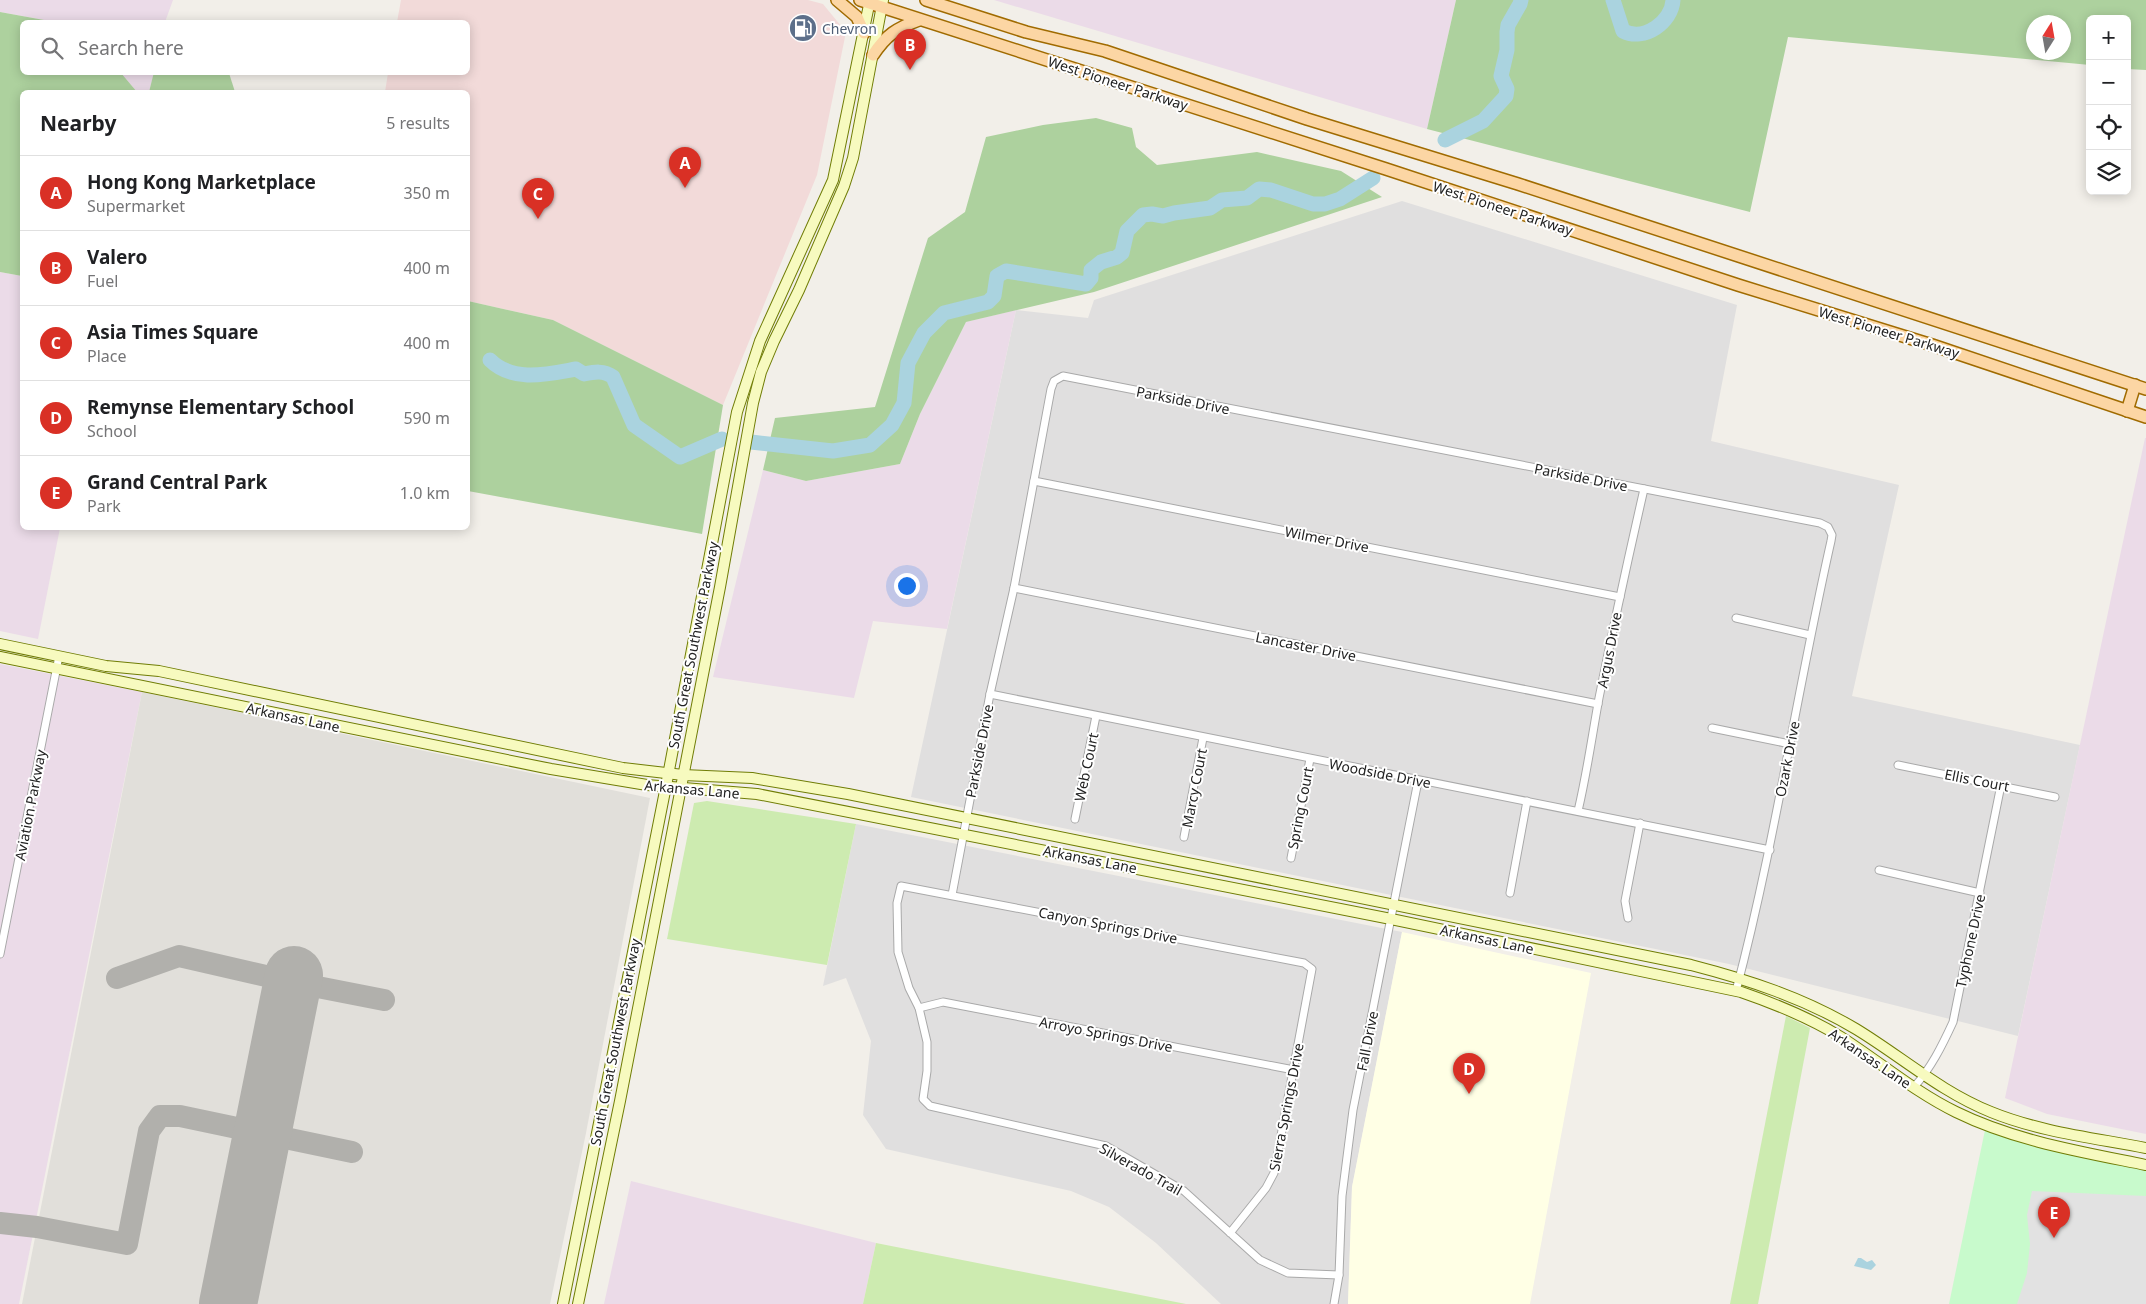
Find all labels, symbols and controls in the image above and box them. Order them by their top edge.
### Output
fuel station icon: Chevron [788,13,818,43]
north arrow [2026,15,2071,60]
map controls [2086,15,2131,195]
button: + [2086,15,2131,60]
place label: Chevron [822,19,877,38]
search box [20,20,470,75]
pin: B [894,29,926,70]
icon: search [38,34,66,62]
text: Search here [78,35,184,61]
street label: West Pioneer Parkway [1046,51,1191,115]
button: − [2086,60,2131,105]
button: locate [2086,105,2131,150]
text: Nearby [40,109,116,137]
text: 5 results [386,112,450,134]
pin: A [669,147,701,188]
button: layers [2086,150,2131,195]
text: Hong Kong Marketplace [87,169,316,195]
street label: West Pioneer Parkway [1431,176,1576,240]
pin: C [522,178,554,219]
text: A [50,182,62,204]
text: 350 m [403,182,450,204]
text: Supermarket [87,195,185,217]
text: Valero [87,244,147,270]
text: B [51,257,61,279]
text: 400 m [403,257,450,279]
text: Fuel [87,270,118,292]
street label: West Pioneer Parkway [1816,302,1962,363]
text: Asia Times Square [87,319,258,345]
text: C [51,332,61,354]
text: 400 m [403,332,450,354]
text: Place [87,345,127,367]
street label: Parkside Drive [1135,382,1231,418]
text: Remynse Elementary School [87,394,354,420]
text: D [50,407,62,429]
text: 590 m [403,407,450,429]
text: School [87,420,137,442]
street label: Parkside Drive [1533,459,1629,495]
text: Grand Central Park [87,469,267,495]
text: E [52,482,60,504]
text: 1.0 km [400,482,450,504]
text: Park [87,495,121,517]
street label: Wilmer Drive [1283,522,1371,556]
street label: South Great Southwest Parkway [664,539,723,750]
your location [894,573,920,599]
street label: Argus Drive [1592,610,1626,690]
street label: Lancaster Drive [1254,627,1358,665]
street label: Arkansas Lane [244,698,342,736]
street label: Parkside Drive [961,703,997,799]
street label: Ozark Drive [1770,719,1804,799]
street label: Web Court [1069,731,1103,803]
street label: Aviation Parkway [10,747,50,862]
street label: Marcy Court [1177,747,1211,829]
street label: Woodside Drive [1327,754,1433,792]
street label: Ellis Court [1943,764,2011,796]
street label: Spring Court [1283,765,1317,851]
street label: Arkansas Lane [644,775,740,803]
street label: Arkansas Lane [1041,841,1139,877]
street label: Typhone Drive [1951,892,1989,990]
street label: Canyon Springs Drive [1037,902,1179,948]
street label: Arkansas Lane [1438,920,1536,958]
street label: South Great Southwest Parkway [586,936,645,1147]
street label: Fall Drive [1352,1009,1382,1073]
street label: Arroyo Springs Drive [1038,1012,1174,1056]
street label: Arkansas Lane [1825,1023,1915,1093]
street label: Sierra Springs Drive [1264,1041,1308,1173]
pin: D [1453,1053,1485,1094]
street label: Silverado Trail [1096,1138,1186,1200]
pin: E [2038,1197,2070,1238]

